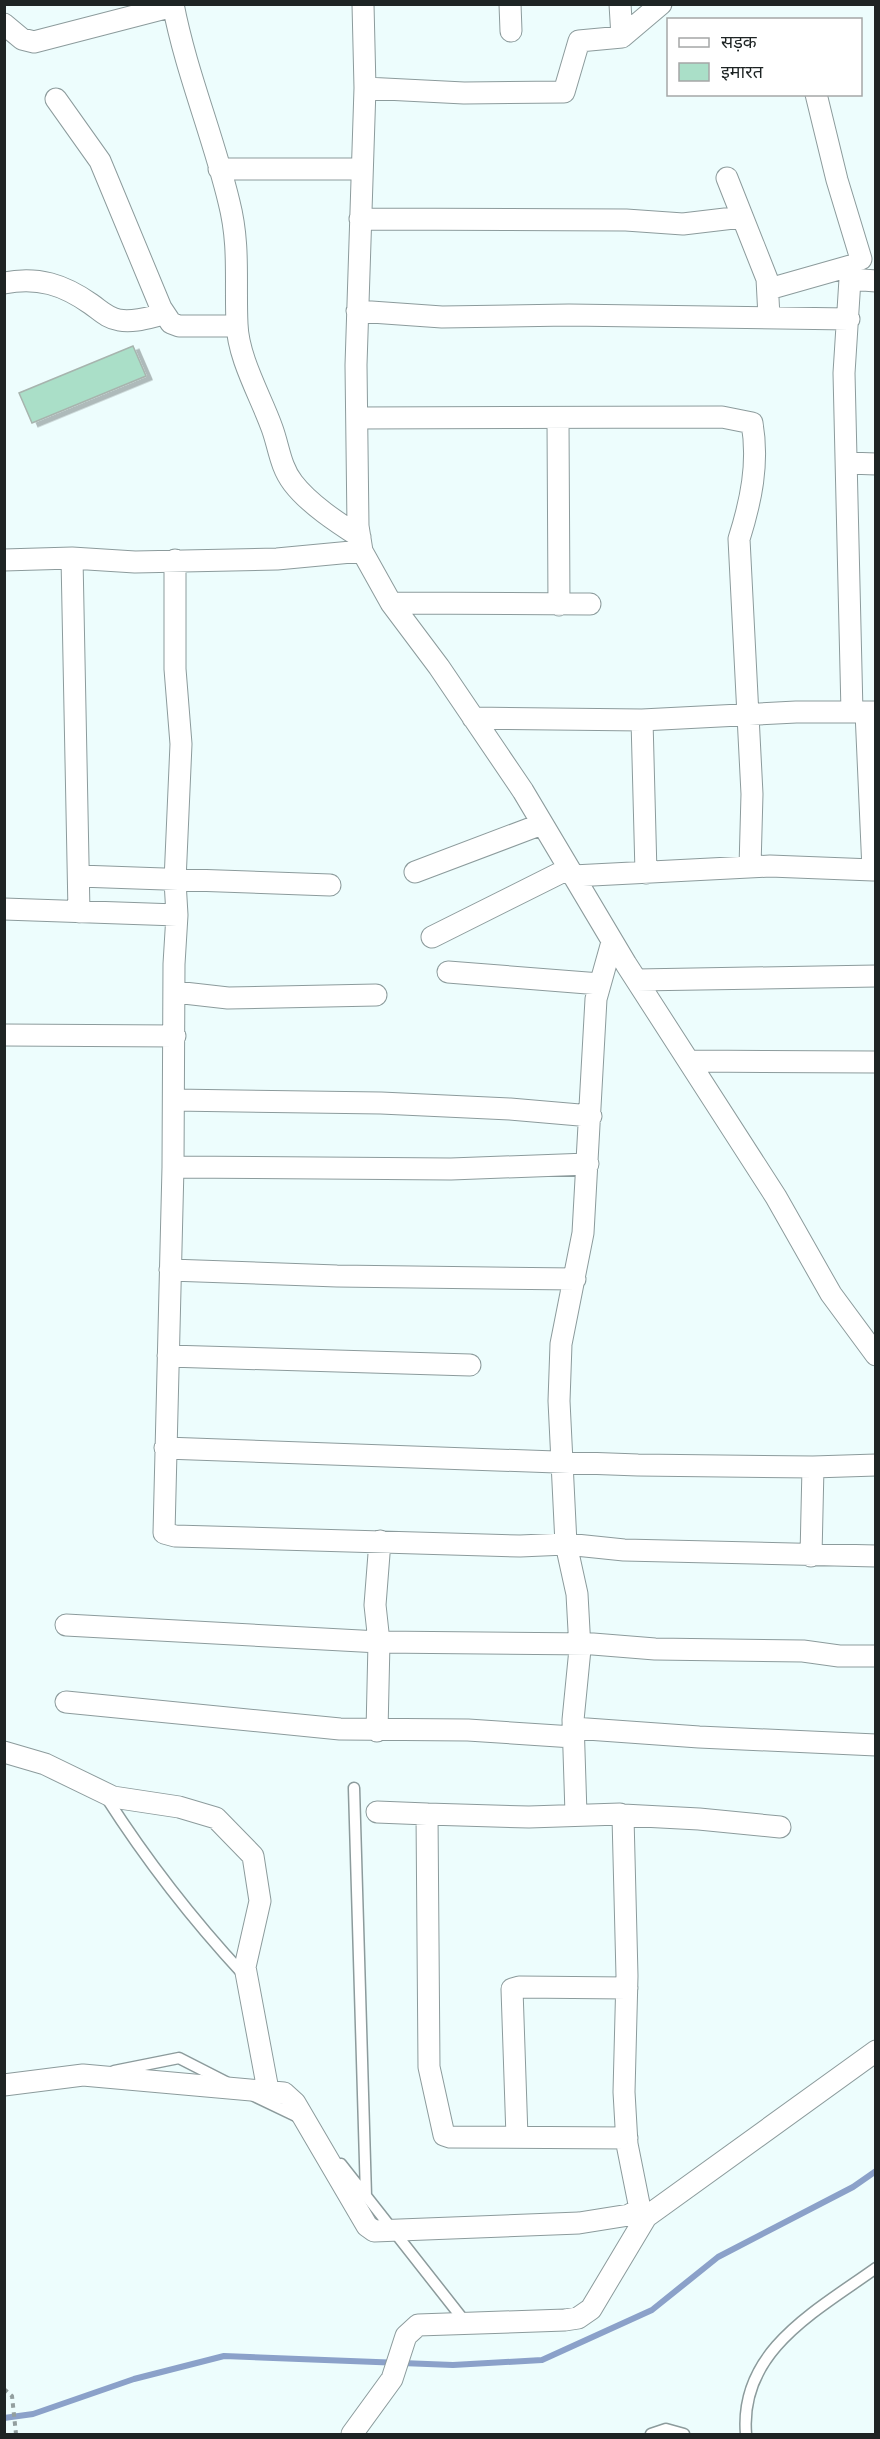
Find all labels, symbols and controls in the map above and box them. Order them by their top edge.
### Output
legend [667,18,862,96]
text: सड़क [721,29,758,53]
text: इमारत [721,59,764,83]

